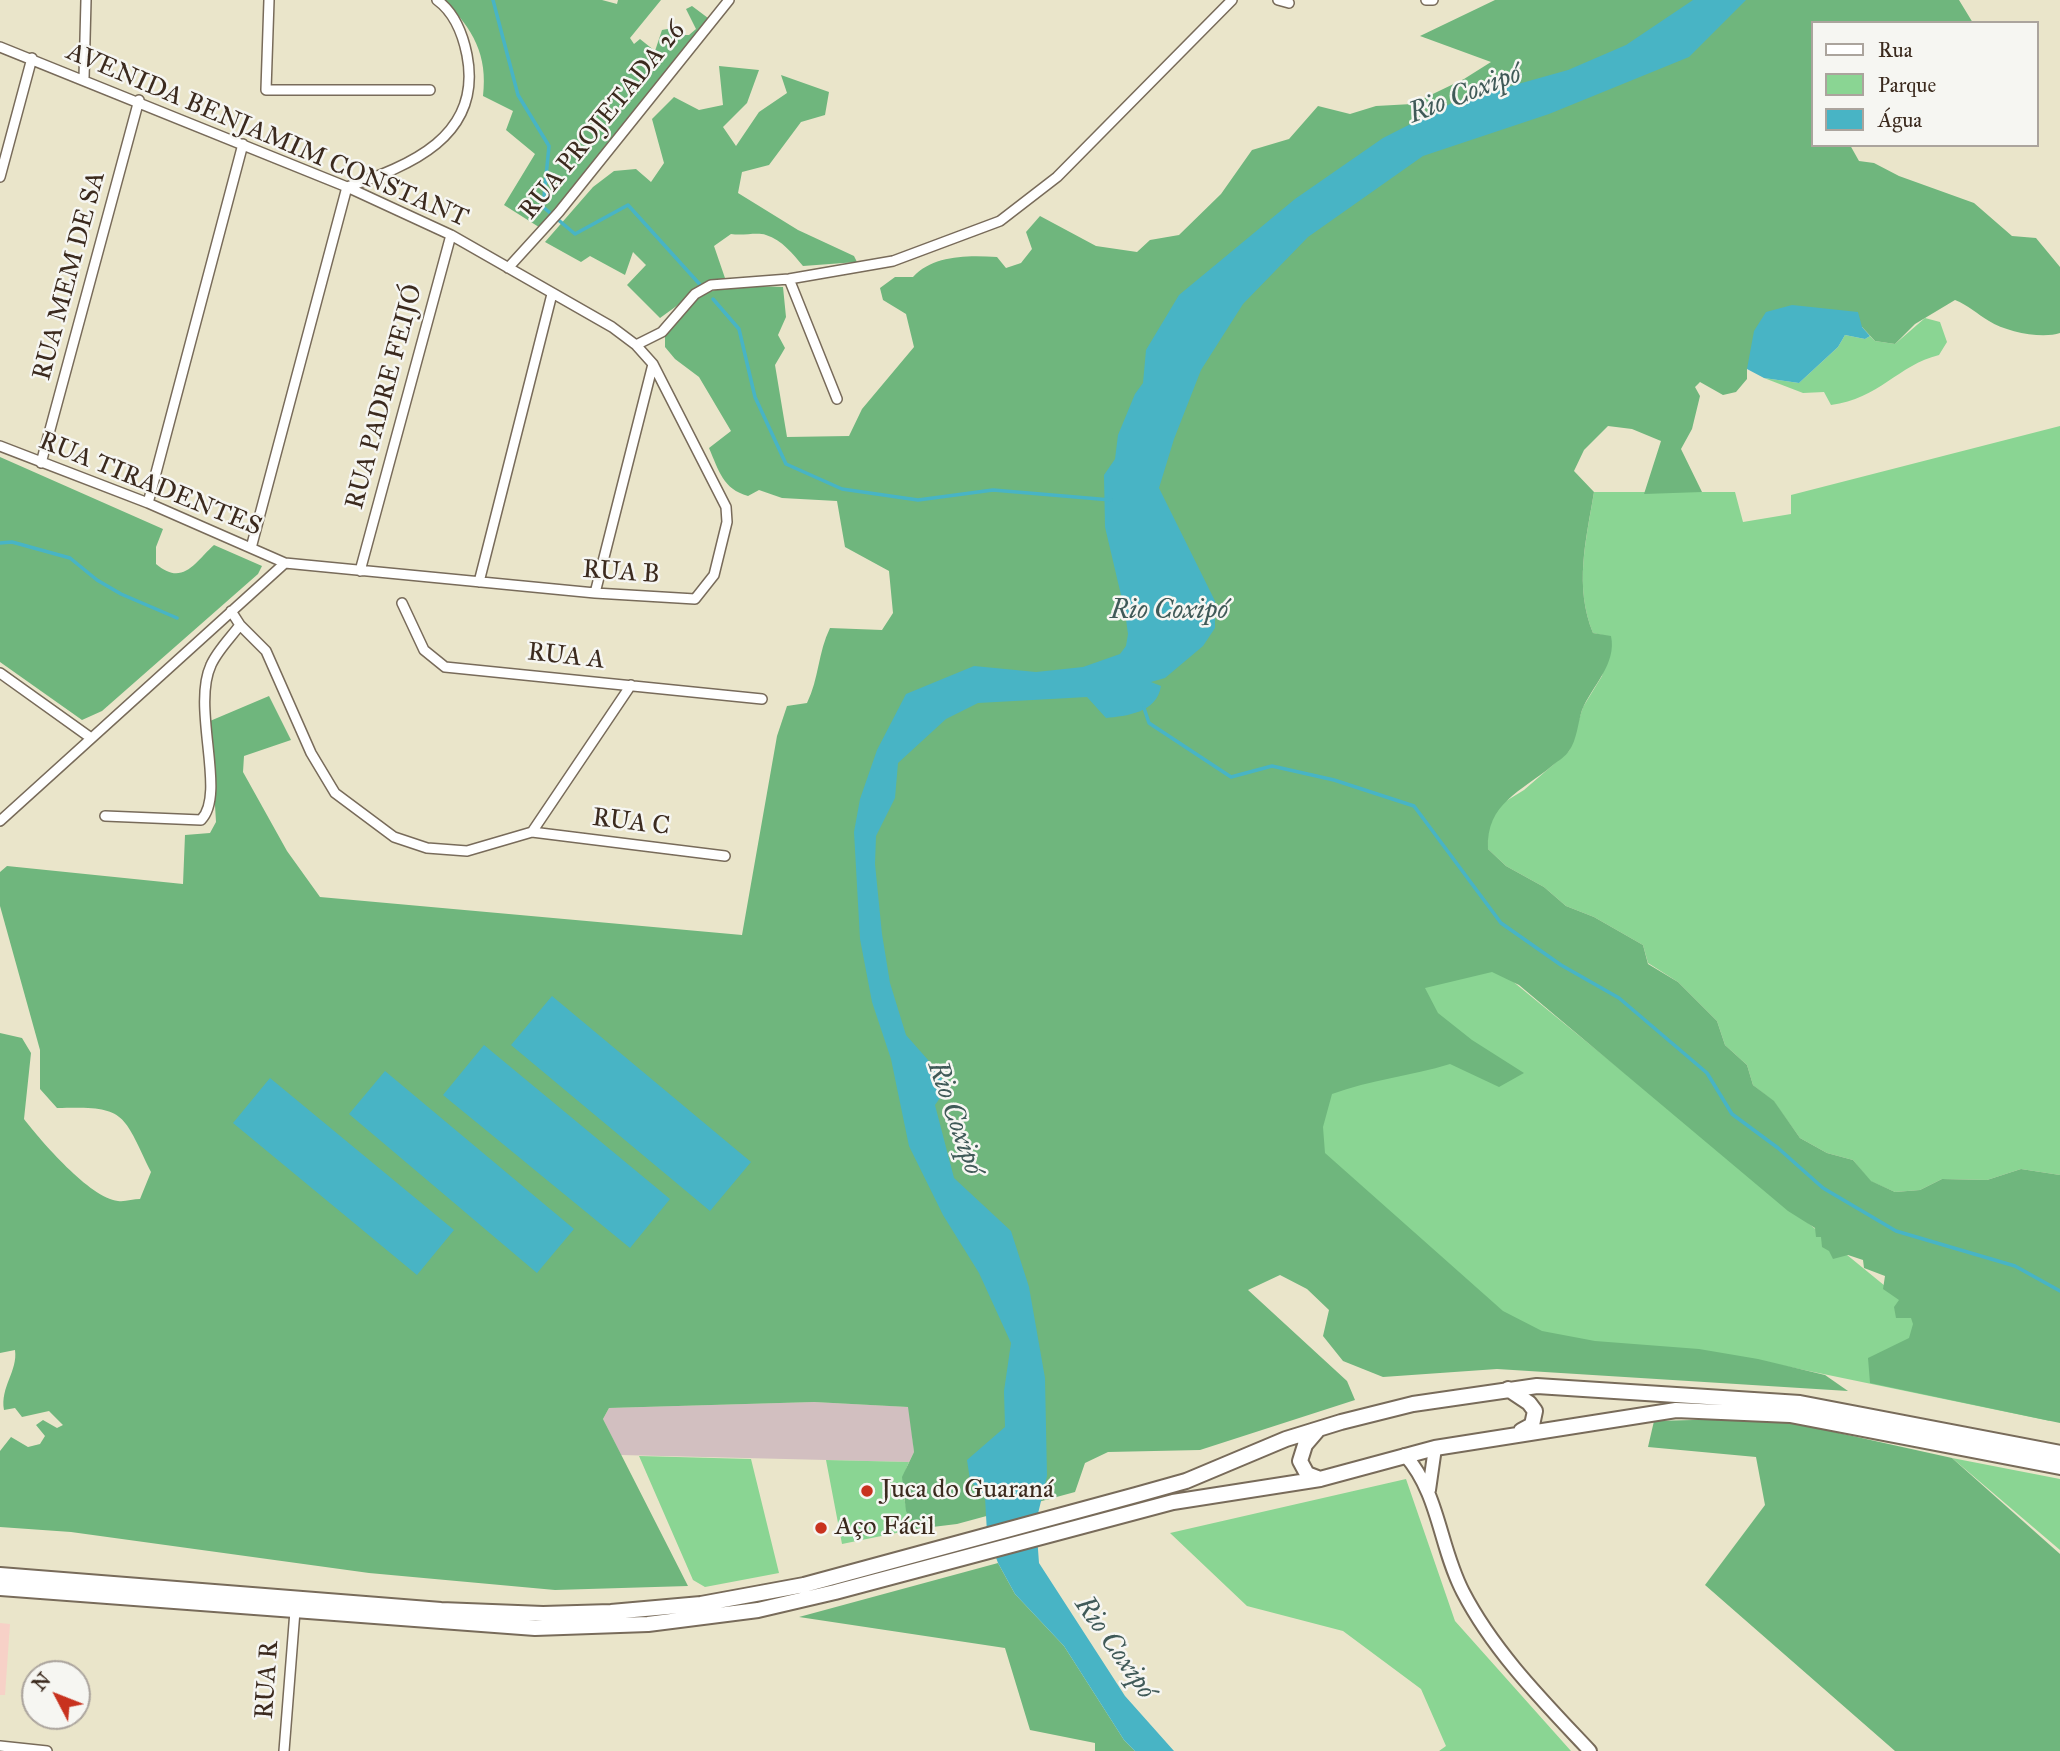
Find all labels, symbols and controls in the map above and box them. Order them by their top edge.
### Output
street label: RUA PROJETADA 26 [514,16,692,226]
legend [1812,21,2039,147]
street label: AVENIDA BENJAMIM CONSTANT [62,37,472,235]
text: Rua [1878,37,1913,63]
water label: Rio Coxipó [1404,58,1526,132]
text: Parque [1878,72,1936,98]
text: Água [1878,107,1922,133]
street label: RUA MEM DE SA [27,168,113,384]
street label: RUA PADRE FEIJÓ [340,281,430,513]
street label: RUA TIRADENTES [34,426,266,544]
street label: RUA B [581,555,661,591]
water label: Rio Coxipó [1110,594,1228,628]
street label: RUA A [526,637,606,677]
street label: RUA C [590,803,672,843]
water label: Rio Coxipó [919,1057,989,1179]
place label: Juca do Guaraná [881,1475,1054,1507]
marker: Juca do Guaraná [859,1483,875,1499]
place label: Aço Fácil [835,1512,935,1544]
marker: Aço Fácil [813,1520,829,1536]
water label: Rio Coxipó [1066,1590,1162,1706]
street label: RUA R [250,1640,286,1720]
north arrow [21,1660,91,1730]
text: N [28,1668,55,1696]

